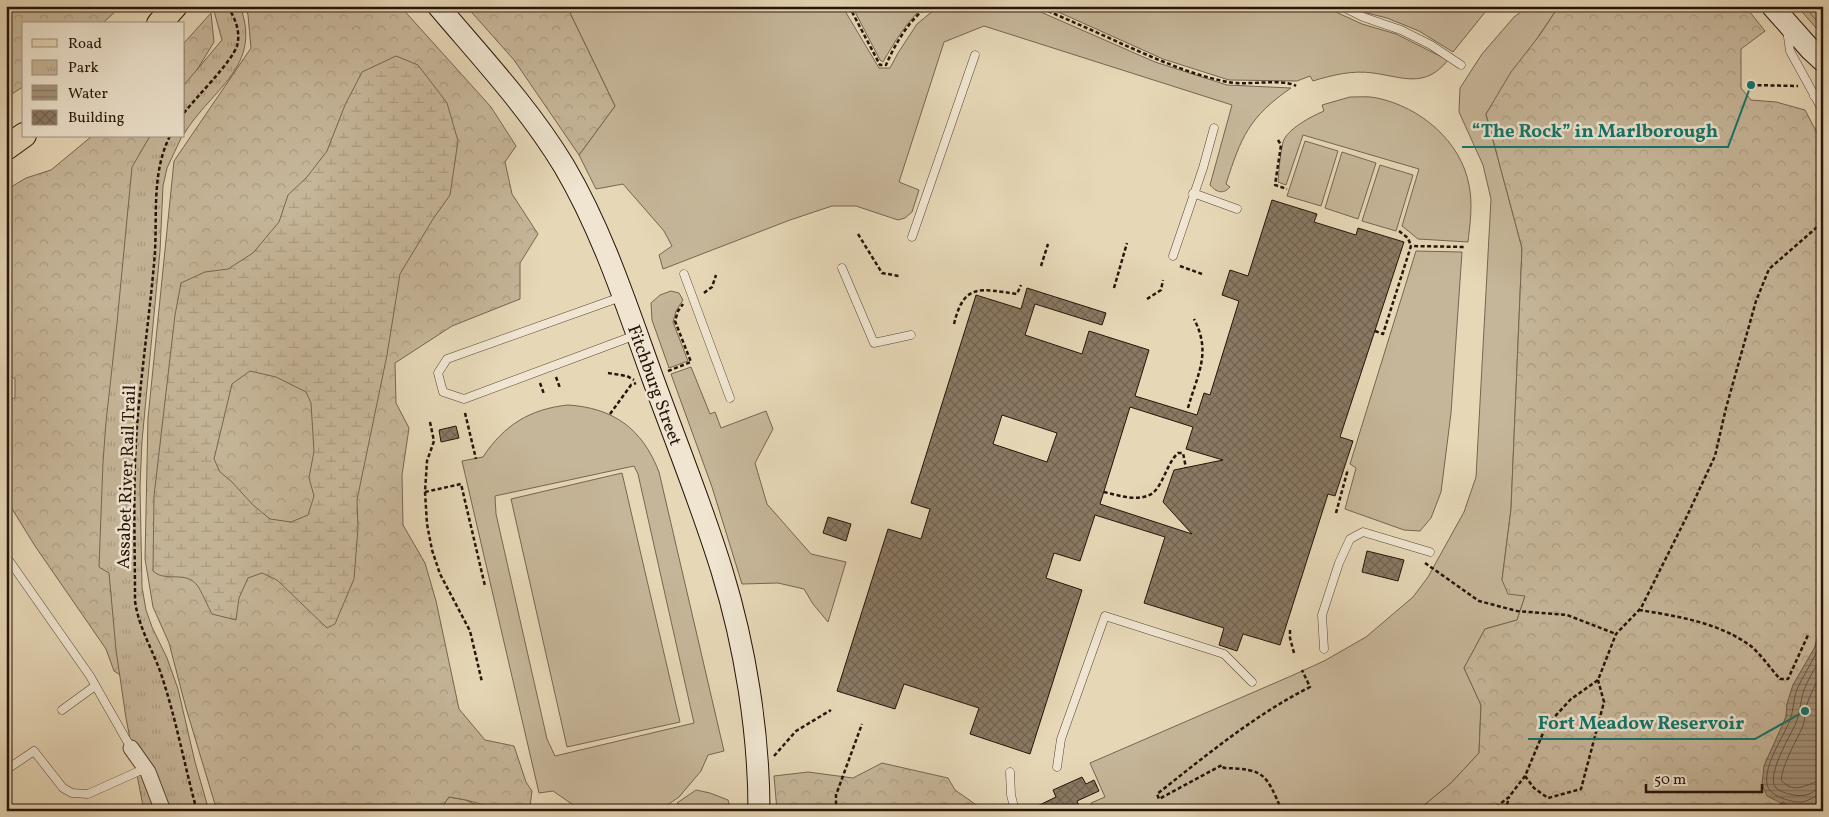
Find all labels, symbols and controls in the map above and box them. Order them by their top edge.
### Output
legend [22,22,185,138]
text: Road [68,34,102,55]
text: Park [68,58,99,79]
text: Water [68,84,108,105]
text: Building [68,108,125,129]
callout: “The Rock” in Marlborough [1462,113,1728,147]
text: “The Rock” in Marlborough [1472,119,1718,145]
street label: Fitchburg Street [620,322,687,449]
street label: Assabet River Rail Trail [112,385,143,570]
callout: Fort Meadow Reservoir [1528,705,1755,739]
text: Fort Meadow Reservoir [1538,711,1744,737]
scale bar [1646,762,1763,794]
text: 50 m [1654,770,1686,791]

